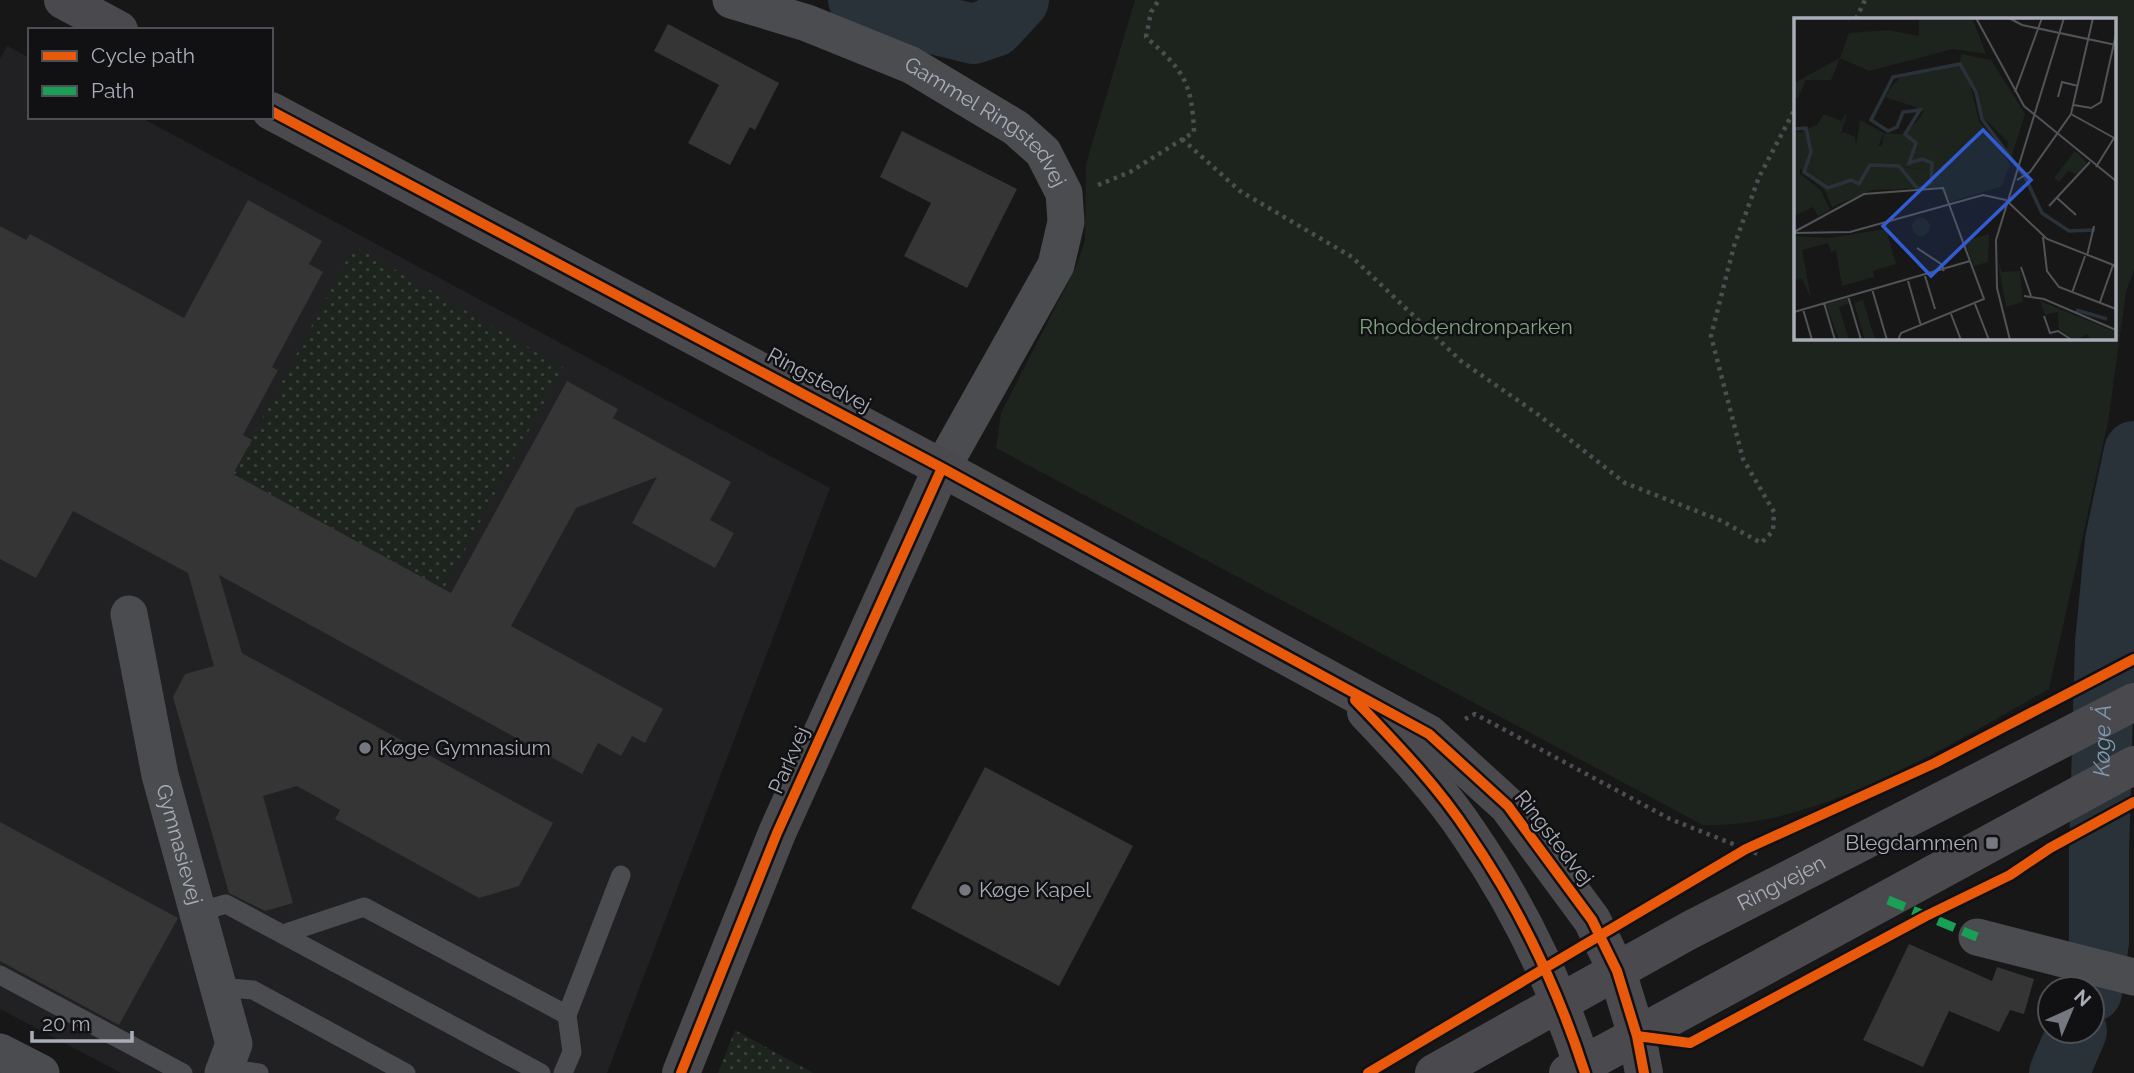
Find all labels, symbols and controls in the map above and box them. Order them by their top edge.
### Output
inset map [1794,18,2116,340]
legend [28,28,273,119]
text: Cycle path [91,43,195,68]
street label: Gammel Ringstedvej [900,51,1072,191]
text: Path [91,78,135,103]
park label: Rhododendronparken [1359,314,1573,339]
street label: Ringstedvej [763,342,875,417]
water label: Køge Å [2087,704,2116,777]
street label: Parkvej [763,722,814,797]
place label: Køge Gymnasium [379,735,551,760]
marker: Køge Gymnasium [357,740,373,756]
street label: Gymnasievej [151,781,208,907]
street label: Ringstedvej [1510,785,1599,890]
place label: Blegdammen [1845,830,1978,855]
marker: Blegdammen [1984,835,2000,851]
street label: Ringvejen [1733,850,1830,916]
place label: Køge Kapel [979,877,1091,902]
marker: Køge Kapel [957,882,973,898]
north arrow [2036,975,2106,1045]
text: N [2070,985,2096,1011]
scale bar [32,1000,131,1044]
text: 20 m [42,1011,90,1036]

